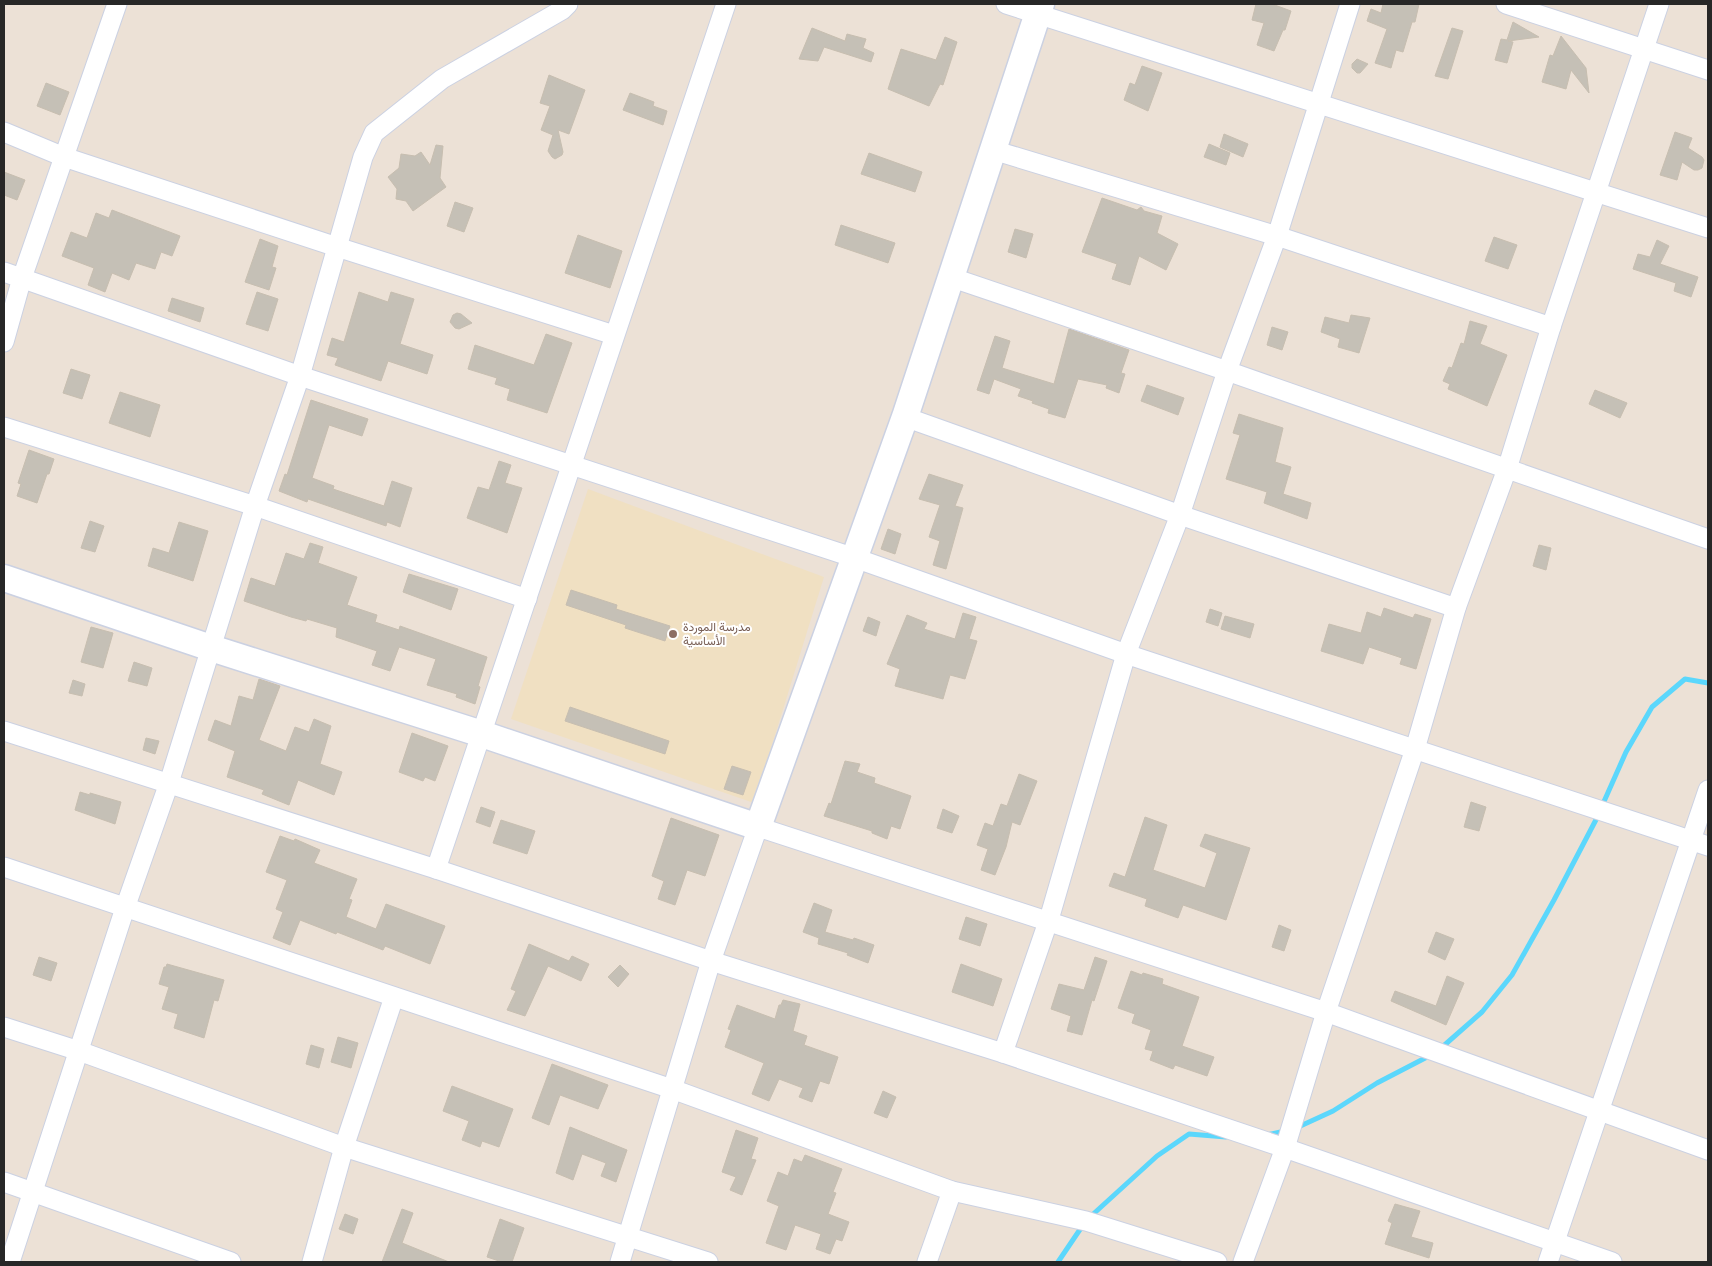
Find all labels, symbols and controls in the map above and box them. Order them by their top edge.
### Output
place label: مدرسة الموردة الأساسية [683,619,751,649]
marker: مدرسة الموردة الأساسية [667,628,679,640]

